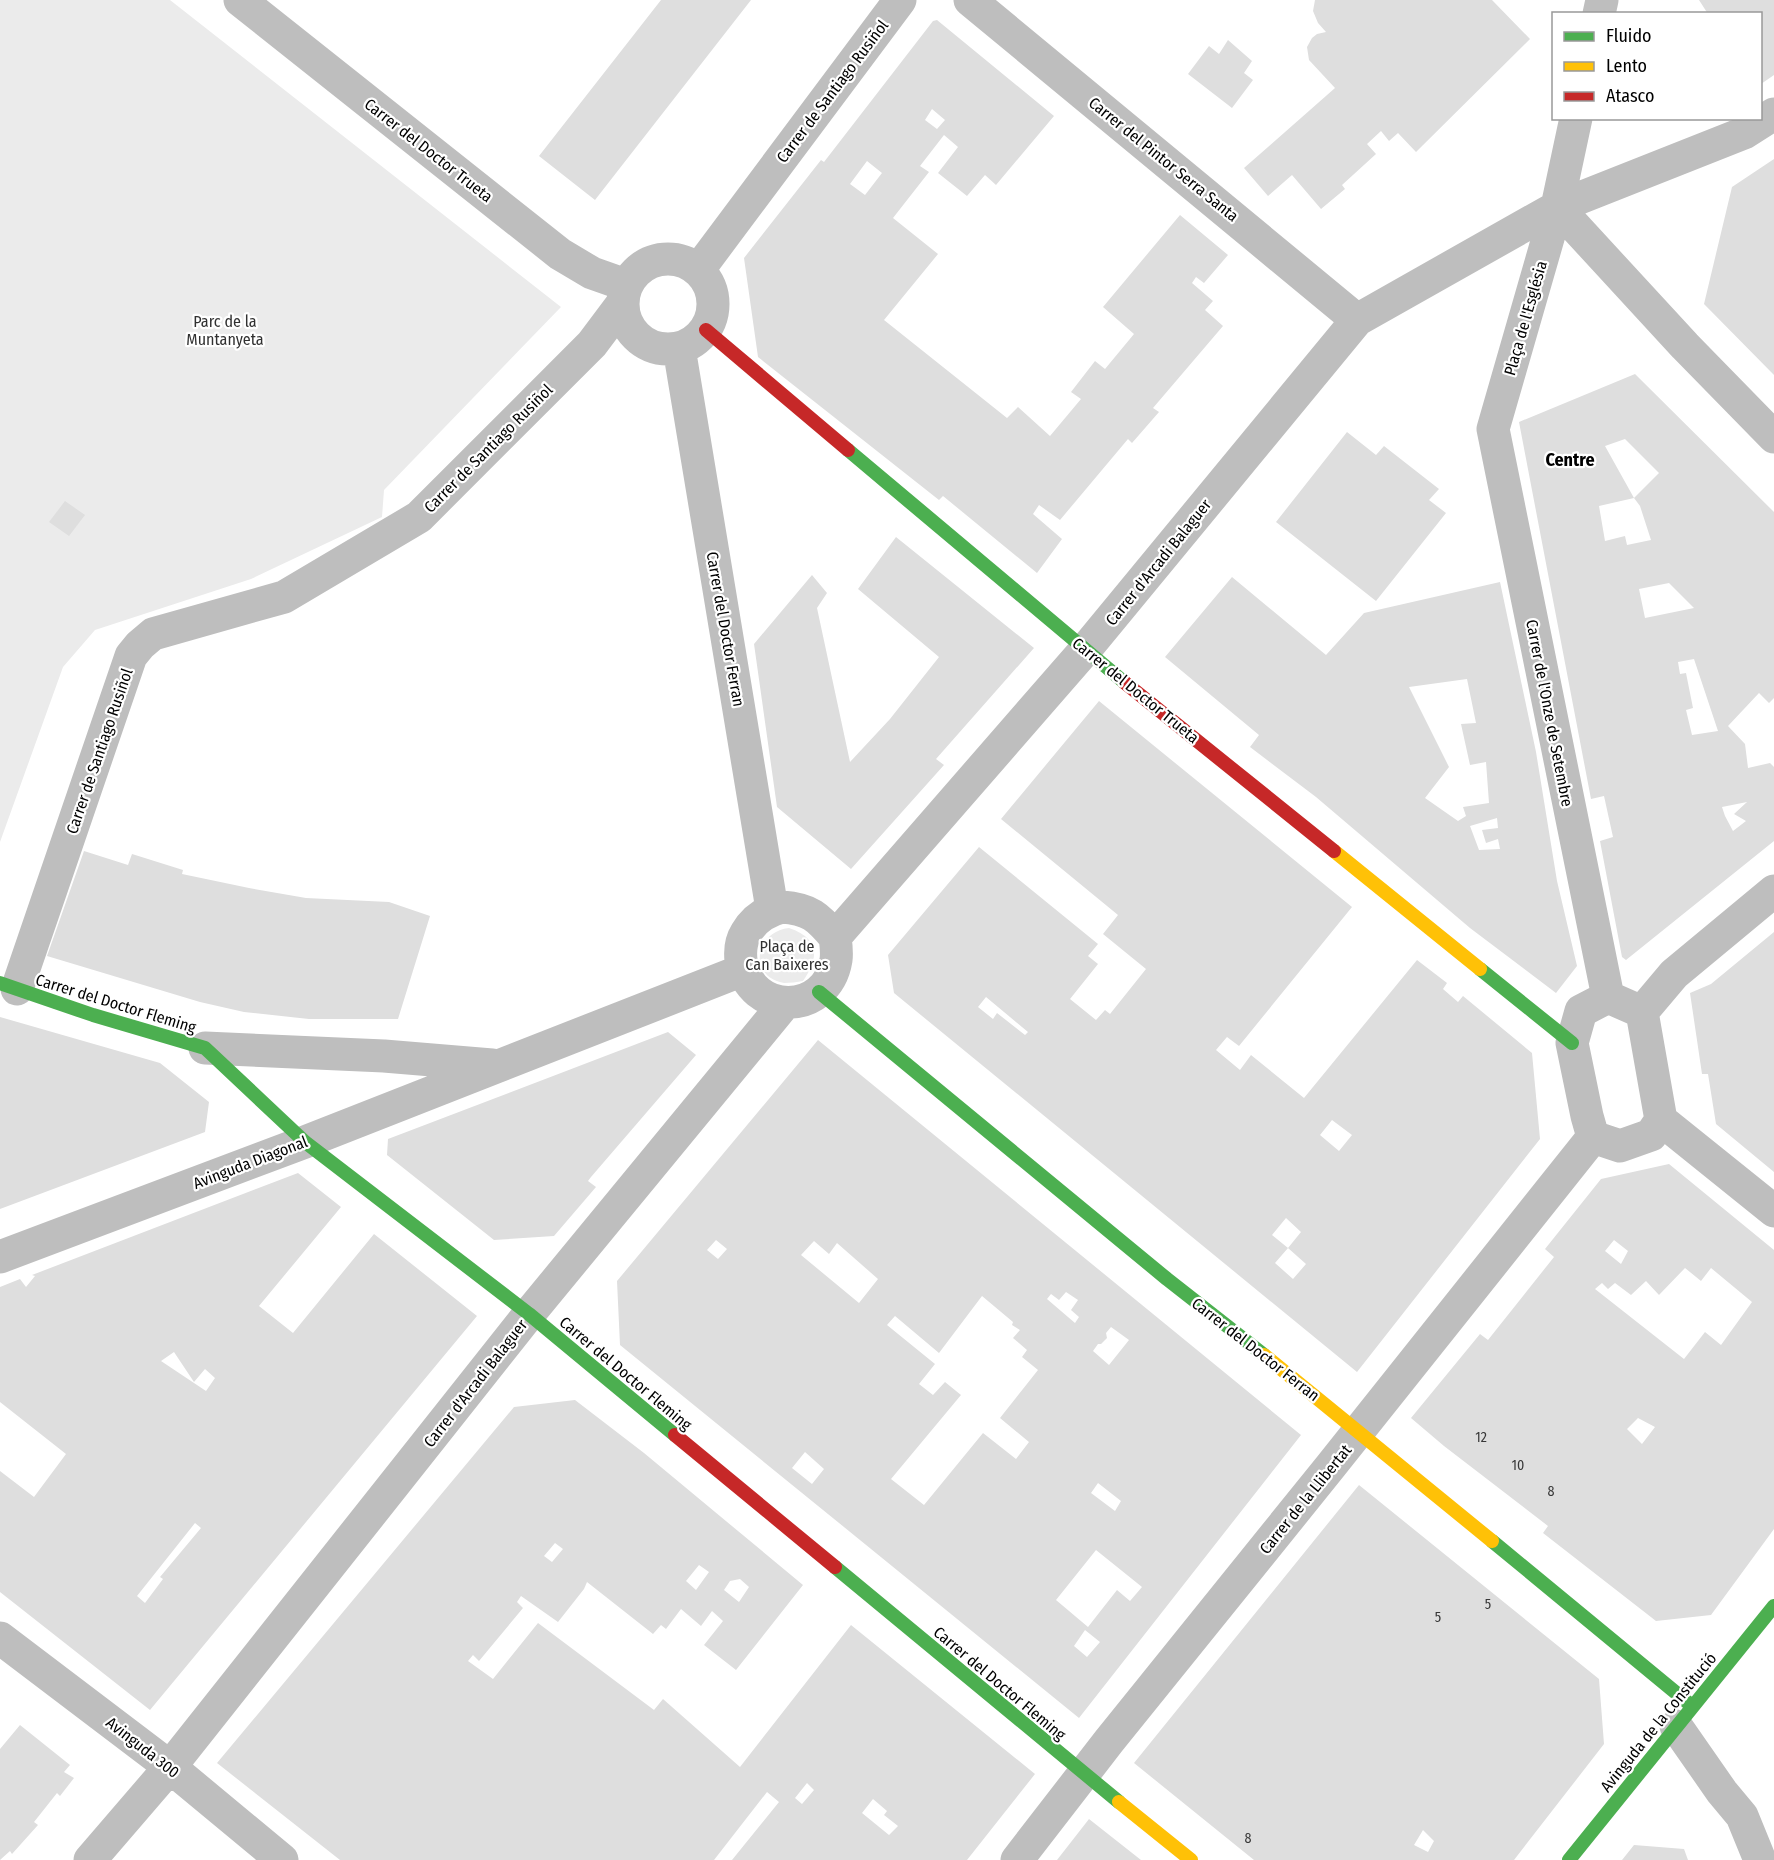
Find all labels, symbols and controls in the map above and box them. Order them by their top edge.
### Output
legend [1552,12,1762,120]
street label: Carrer de Santiago Rusiñol [773,16,892,166]
text: Fluido [1606,25,1652,47]
text: Lento [1606,55,1647,77]
text: Atasco [1606,85,1654,107]
street label: Carrer del Pintor Serra Santa [1085,93,1242,226]
street label: Carrer del Doctor Trueta [361,94,497,206]
street label: Plaça de l'Església [1500,258,1551,378]
park label: Parc de la Muntanyeta [186,312,264,349]
street label: Carrer de Santiago Rusiñol [420,380,556,516]
district label: Centre [1545,449,1595,471]
street label: Carrer d'Arcadi Balaguer [1102,495,1215,629]
street label: Carrer del Doctor Ferran [703,550,748,708]
street label: Carrer de l'Onze de Setembre [1522,618,1577,808]
street label: Carrer del Doctor Trueta [1069,634,1203,747]
street label: Carrer de Santiago Rusiñol [62,666,137,836]
park label: Plaça de Can Baixeres [745,937,829,974]
street label: Carrer del Doctor Fleming [33,970,199,1037]
street label: Avinguda Diagonal [190,1132,310,1193]
street label: Carrer del Doctor Ferran [1188,1294,1323,1405]
street label: Carrer del Doctor Fleming [556,1313,696,1435]
street label: Carrer d'Arcadi Balaguer [420,1315,531,1451]
house number: 12 [1475,1429,1487,1446]
street label: Carrer de la Llibertat [1255,1440,1356,1558]
house number: 10 [1512,1457,1524,1474]
house number: 8 [1548,1483,1555,1500]
house number: 5 [1485,1596,1491,1613]
house number: 5 [1435,1609,1441,1626]
street label: Carrer del Doctor Fleming [930,1623,1070,1745]
street label: Avinguda de la Constitució [1596,1649,1720,1796]
street label: Avinguda 300 [102,1713,183,1782]
house number: 8 [1245,1830,1252,1847]

